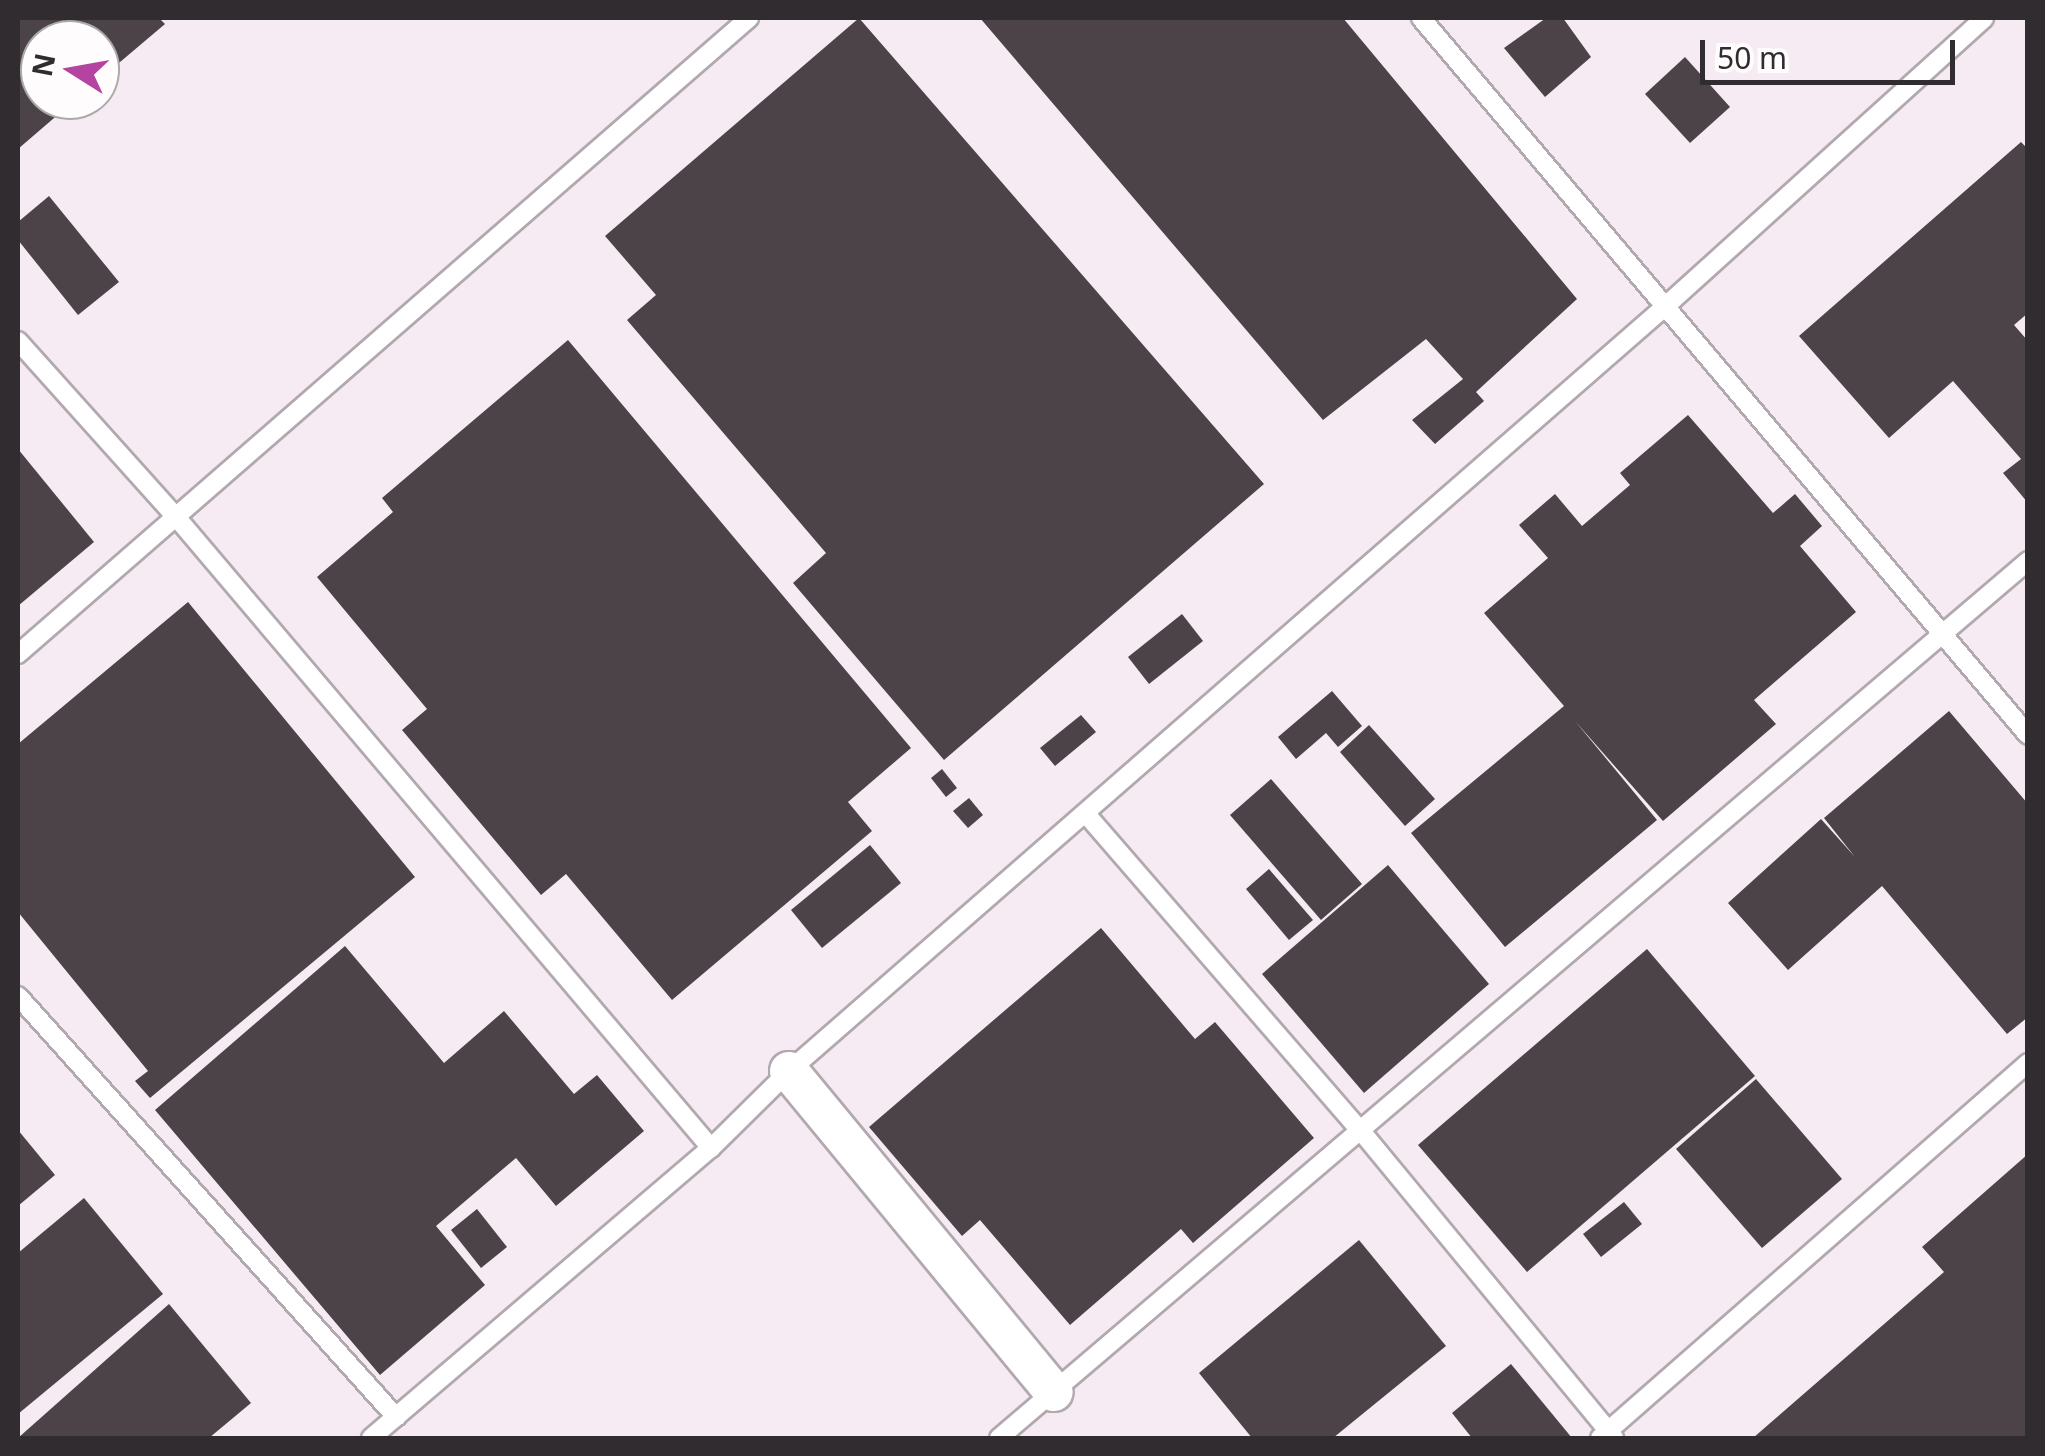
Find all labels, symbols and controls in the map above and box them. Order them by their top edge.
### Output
north arrow [20,20,120,120]
scale bar [1705,20,1960,82]
text: 50 m [1717,37,1787,78]
text: N [22,50,63,79]

